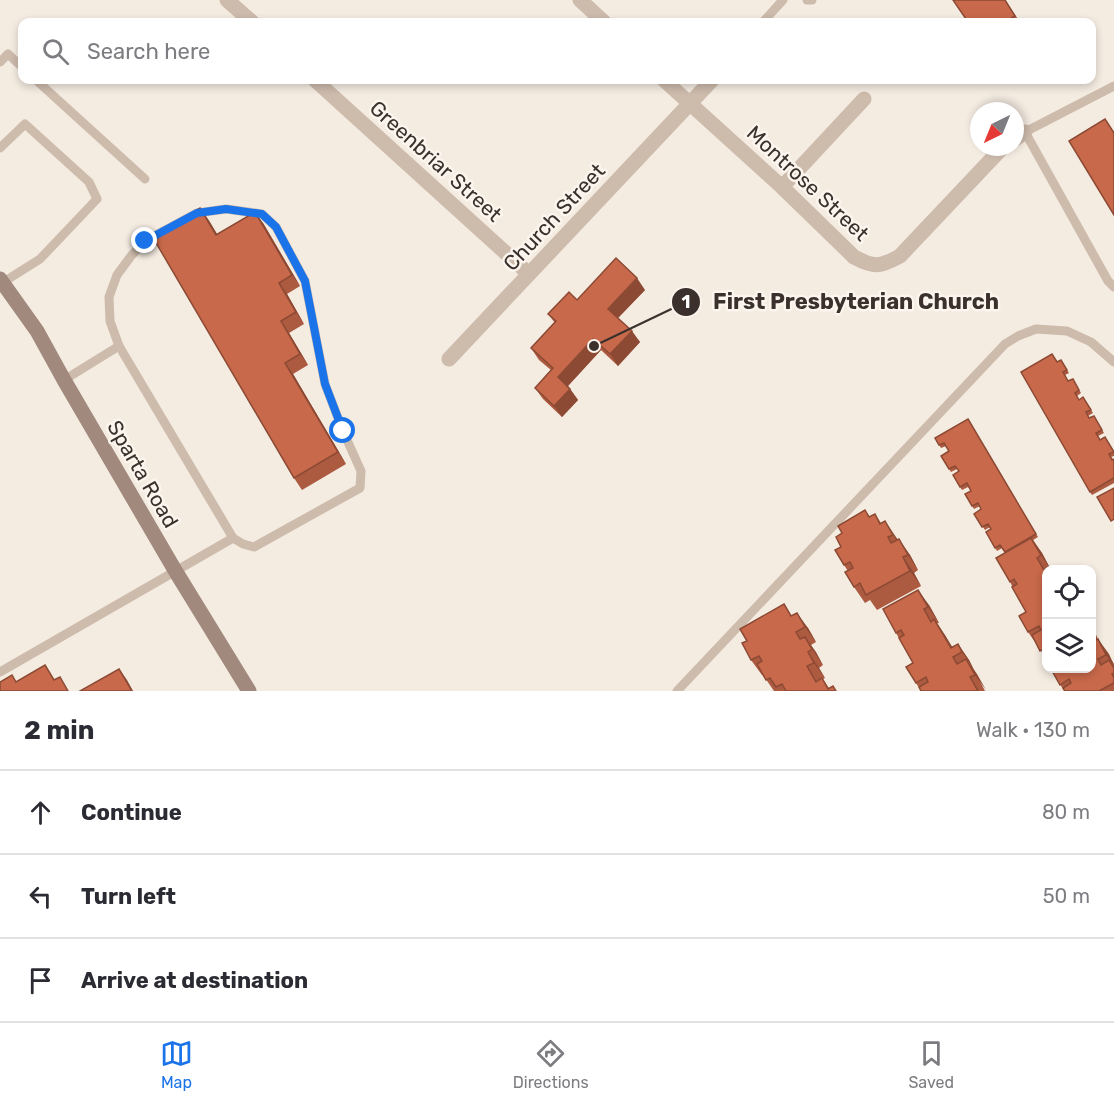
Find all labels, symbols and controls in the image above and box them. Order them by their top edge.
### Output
search box [18,18,1096,84]
icon: search [39,35,72,68]
text: Search here [87,38,210,65]
street label: Greenbriar Street [365,95,507,227]
north arrow [970,102,1024,156]
street label: Montrose Street [742,120,874,246]
street label: Church Street [498,158,610,276]
route end [131,227,157,253]
callout: First Presbyterian Church [671,282,1011,322]
text: First Presbyterian Church [713,288,999,315]
text: 1 [682,291,690,313]
street label: Sparta Road [102,416,184,532]
route start [329,417,355,443]
map controls [1042,565,1096,673]
button: locate [1042,565,1096,619]
button: layers [1042,619,1096,673]
text: 2 min [24,715,94,746]
text: Walk · 130 m [976,718,1090,742]
icon: ahead [24,796,57,829]
text: Continue [81,799,182,826]
text: 80 m [1042,800,1090,824]
icon: left [24,880,57,913]
text: Turn left [81,883,176,910]
text: 50 m [1043,884,1090,908]
icon: arrive [24,964,57,997]
text: Arrive at destination [81,967,308,994]
tab: Map [160,1037,193,1092]
tab: Directions [513,1037,589,1092]
tab: Saved [908,1037,954,1092]

